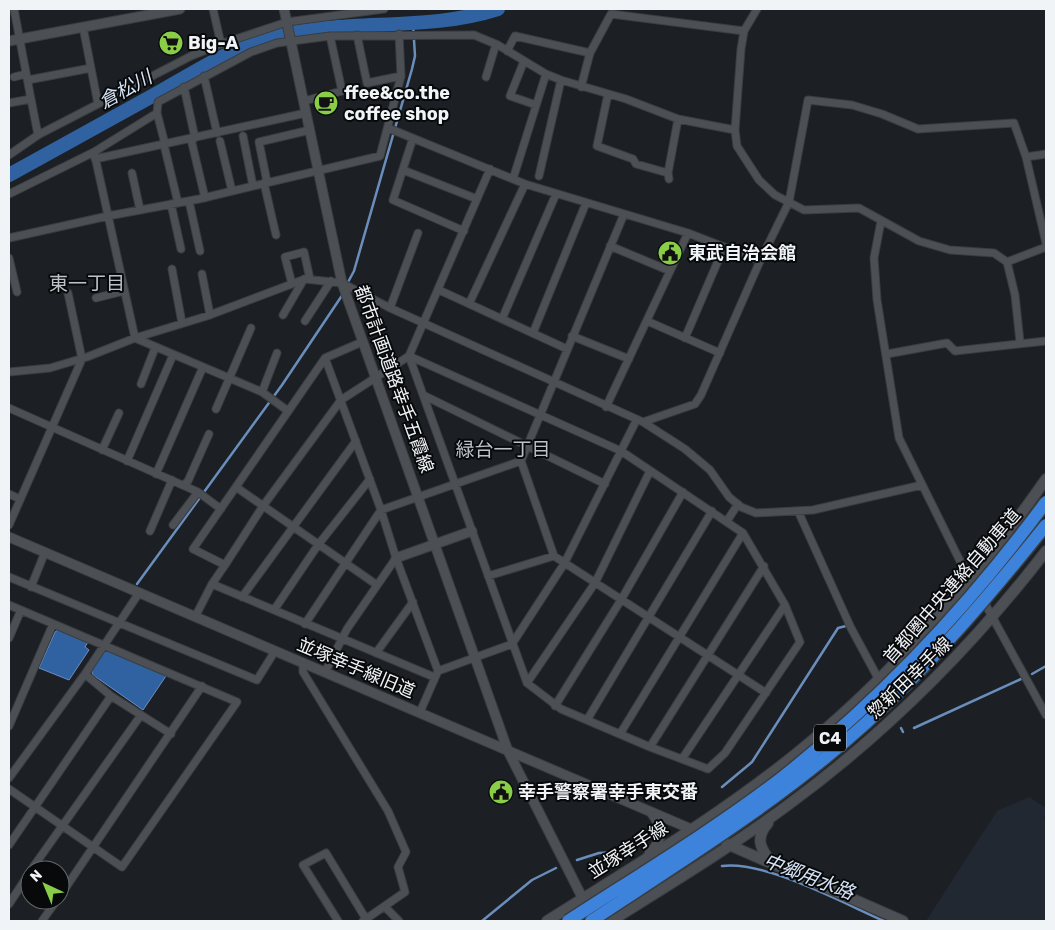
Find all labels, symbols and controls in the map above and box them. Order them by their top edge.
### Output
supermarket icon: Big-A [158,30,184,56]
place label: Big-A [188,32,238,54]
water label: 倉松川 [95,65,157,113]
place label: ffee&co.the coffee shop [344,82,450,125]
cafe icon: ffee&co.the coffee shop [313,90,339,116]
public building icon: 東武自治会館 [657,240,683,266]
place label: 東武自治会館 [688,242,796,264]
district label: 東一丁目 [49,272,125,295]
street label: 都市計画道路幸手五霞線 [350,282,438,476]
district label: 緑台一丁目 [455,438,551,461]
street label: 首都圏中央連絡自動車道 [879,504,1025,668]
street label: 並塚幸手線旧道 [294,633,418,703]
street label: 惣新田幸手線 [864,633,956,723]
road number: C4 [814,724,846,751]
public building icon: 幸手警察署幸手東交番 [488,779,514,805]
place label: 幸手警察署幸手東交番 [518,781,698,803]
street label: 並塚幸手線 [584,817,672,883]
water label: 中郷用水路 [760,849,859,905]
north arrow [20,860,70,910]
text: N [27,866,46,886]

